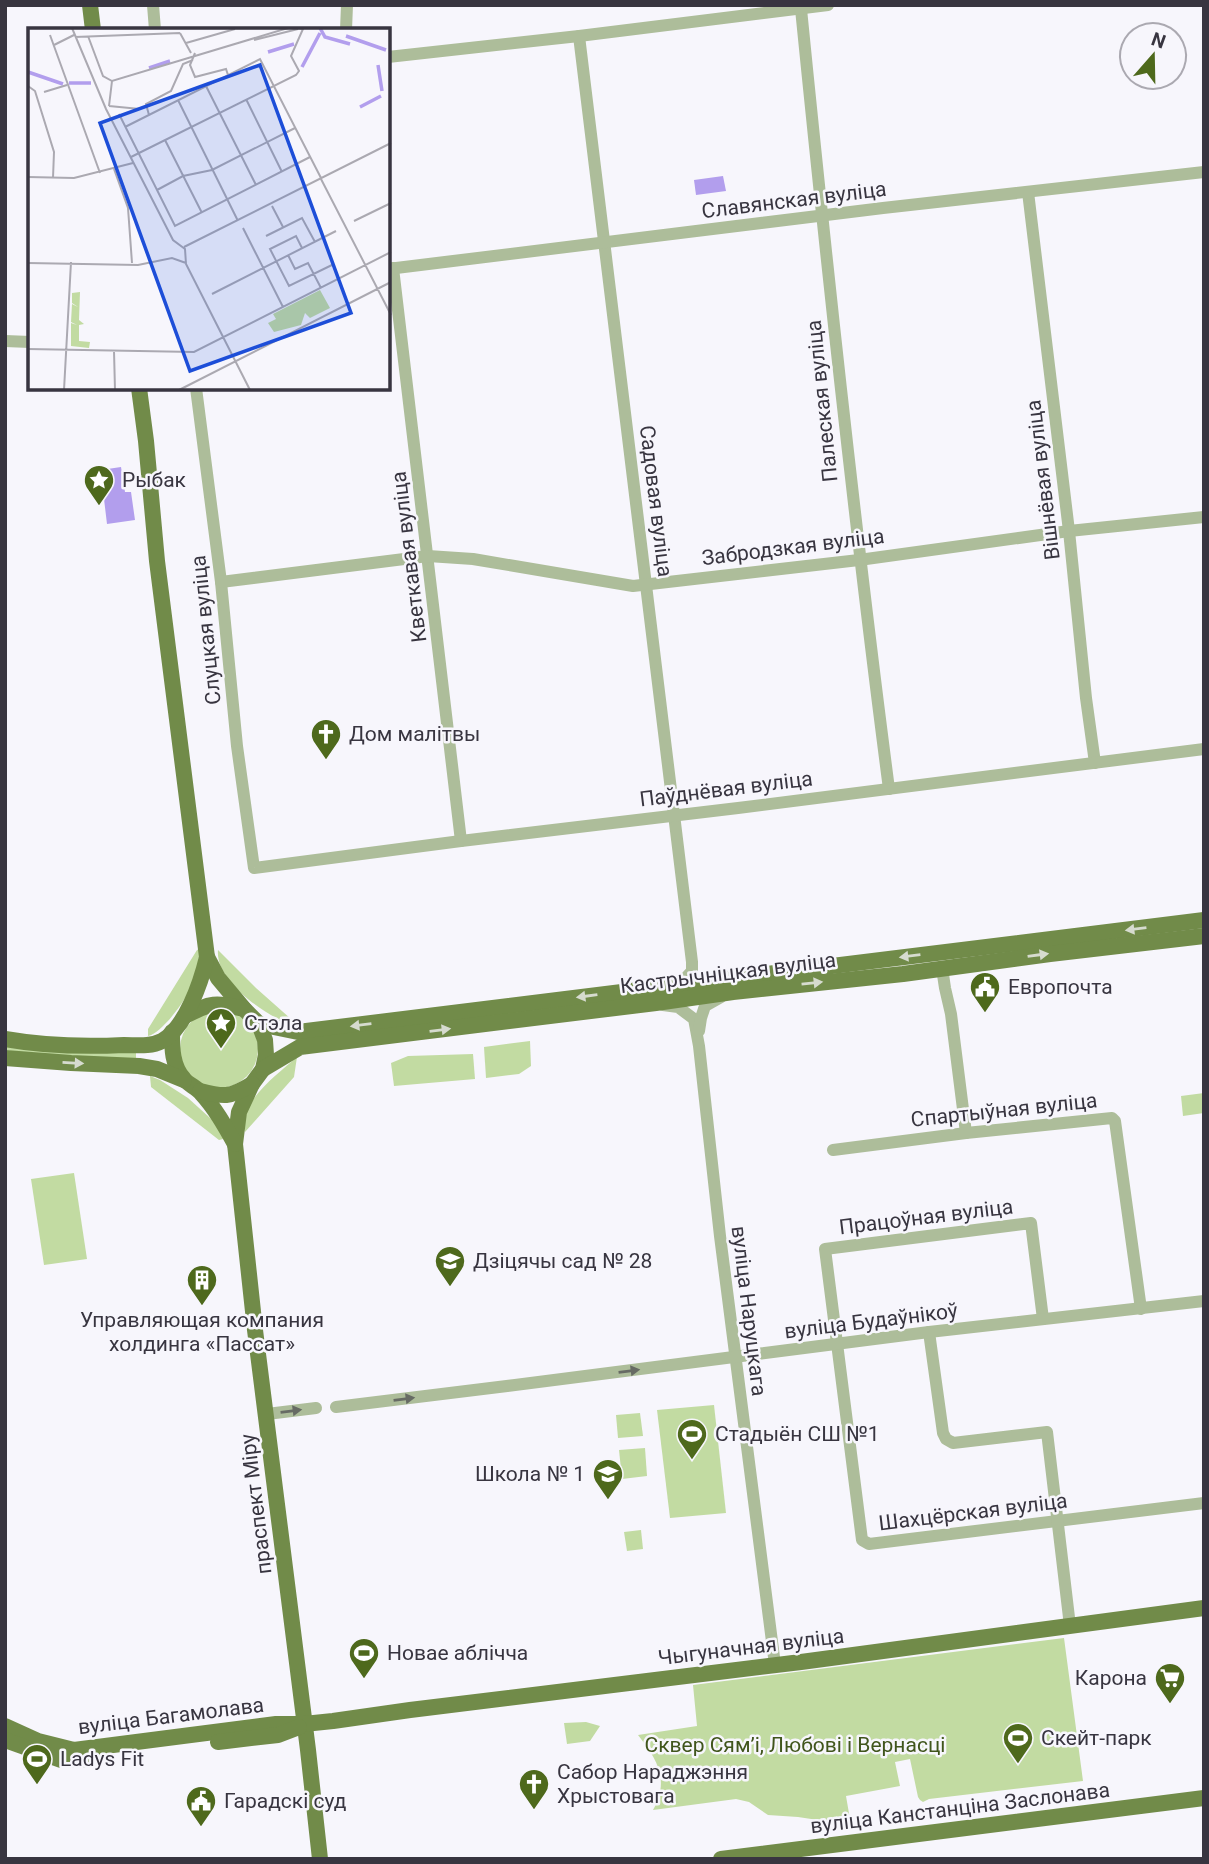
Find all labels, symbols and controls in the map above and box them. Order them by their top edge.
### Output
north arrow [1118,21,1188,91]
text: N [1148,27,1169,54]
inset map [28,28,390,390]
street label: Славянская вуліца [700,177,888,223]
street label: Палеская вуліца [802,319,842,483]
street label: Вішнёвая вуліца [1021,399,1065,561]
street label: Садовая вуліца [635,424,677,578]
place icon: Рыбак [82,463,116,507]
place label: Рыбак [122,468,187,492]
street label: Кветкавая вуліца [387,470,431,644]
street label: Забродзкая вуліца [700,524,886,570]
street label: Слуцкая вуліца [186,554,226,706]
church icon: Дом малітвы [309,717,343,761]
place label: Дом малітвы [349,722,480,746]
street label: Паўднёвая вуліца [638,766,814,812]
one-way arrow [1125,923,1147,934]
street label: Кастрычніцкая вуліца [619,948,837,998]
one-way arrow [899,950,921,961]
one-way arrow [1027,950,1049,961]
public building icon: Европочта [968,970,1002,1014]
place label: Европочта [1008,975,1113,999]
one-way arrow [801,978,823,989]
one-way arrow [576,991,598,1002]
place icon: Стэла [204,1006,238,1050]
place label: Стэла [244,1011,303,1035]
one-way arrow [350,1019,372,1030]
one-way arrow [429,1024,451,1035]
one-way arrow [62,1058,84,1069]
street label: Спартыўная вуліца [910,1088,1098,1132]
street label: Працоўная вуліца [838,1194,1014,1240]
street label: вуліца Наруцкага [727,1225,771,1397]
school or university icon: Дзіцячы сад № 28 [433,1244,467,1288]
place label: Дзіцячы сад № 28 [473,1249,652,1273]
building icon: Управляющая компания холдинга «Пассат» [185,1263,219,1307]
street label: вуліца Будаўнікоў [783,1298,959,1344]
place label: Управляющая компания холдинга «Пассат» [80,1308,324,1356]
one-way arrow [619,1365,641,1376]
one-way arrow [393,1393,415,1404]
one-way arrow [280,1406,302,1417]
sports icon: Стадыён СШ №1 [675,1417,709,1461]
place label: Стадыён СШ №1 [715,1422,880,1446]
street label: праспект Міру [235,1432,277,1576]
school or university icon: Школа № 1 [591,1457,625,1501]
place label: Школа № 1 [475,1462,585,1486]
street label: Шахцёрская вуліца [877,1489,1069,1535]
street label: Чыгуначная вуліца [657,1624,845,1670]
sports icon: Новае аблічча [347,1636,381,1680]
place label: Новае аблічча [387,1641,528,1665]
supermarket icon: Карона [1153,1661,1187,1705]
place label: Карона [1075,1666,1147,1690]
street label: вуліца Багамолава [77,1693,265,1739]
sports icon: Скейт-парк [1001,1721,1035,1765]
place label: Скейт-парк [1041,1726,1152,1750]
park label: Сквер Сямʼі, Любові і Вернасці [645,1733,945,1757]
sports icon: Ladys Fit [20,1742,54,1786]
place label: Ladys Fit [60,1747,144,1771]
place label: Сабор Нараджэння Хрыстовага [557,1760,748,1808]
church icon: Сабор Нараджэння Хрыстовага [517,1767,551,1811]
street label: вуліца Канстанціна Заслонава [809,1778,1111,1838]
public building icon: Гарадскі суд [184,1784,218,1828]
place label: Гарадскі суд [224,1789,347,1813]

